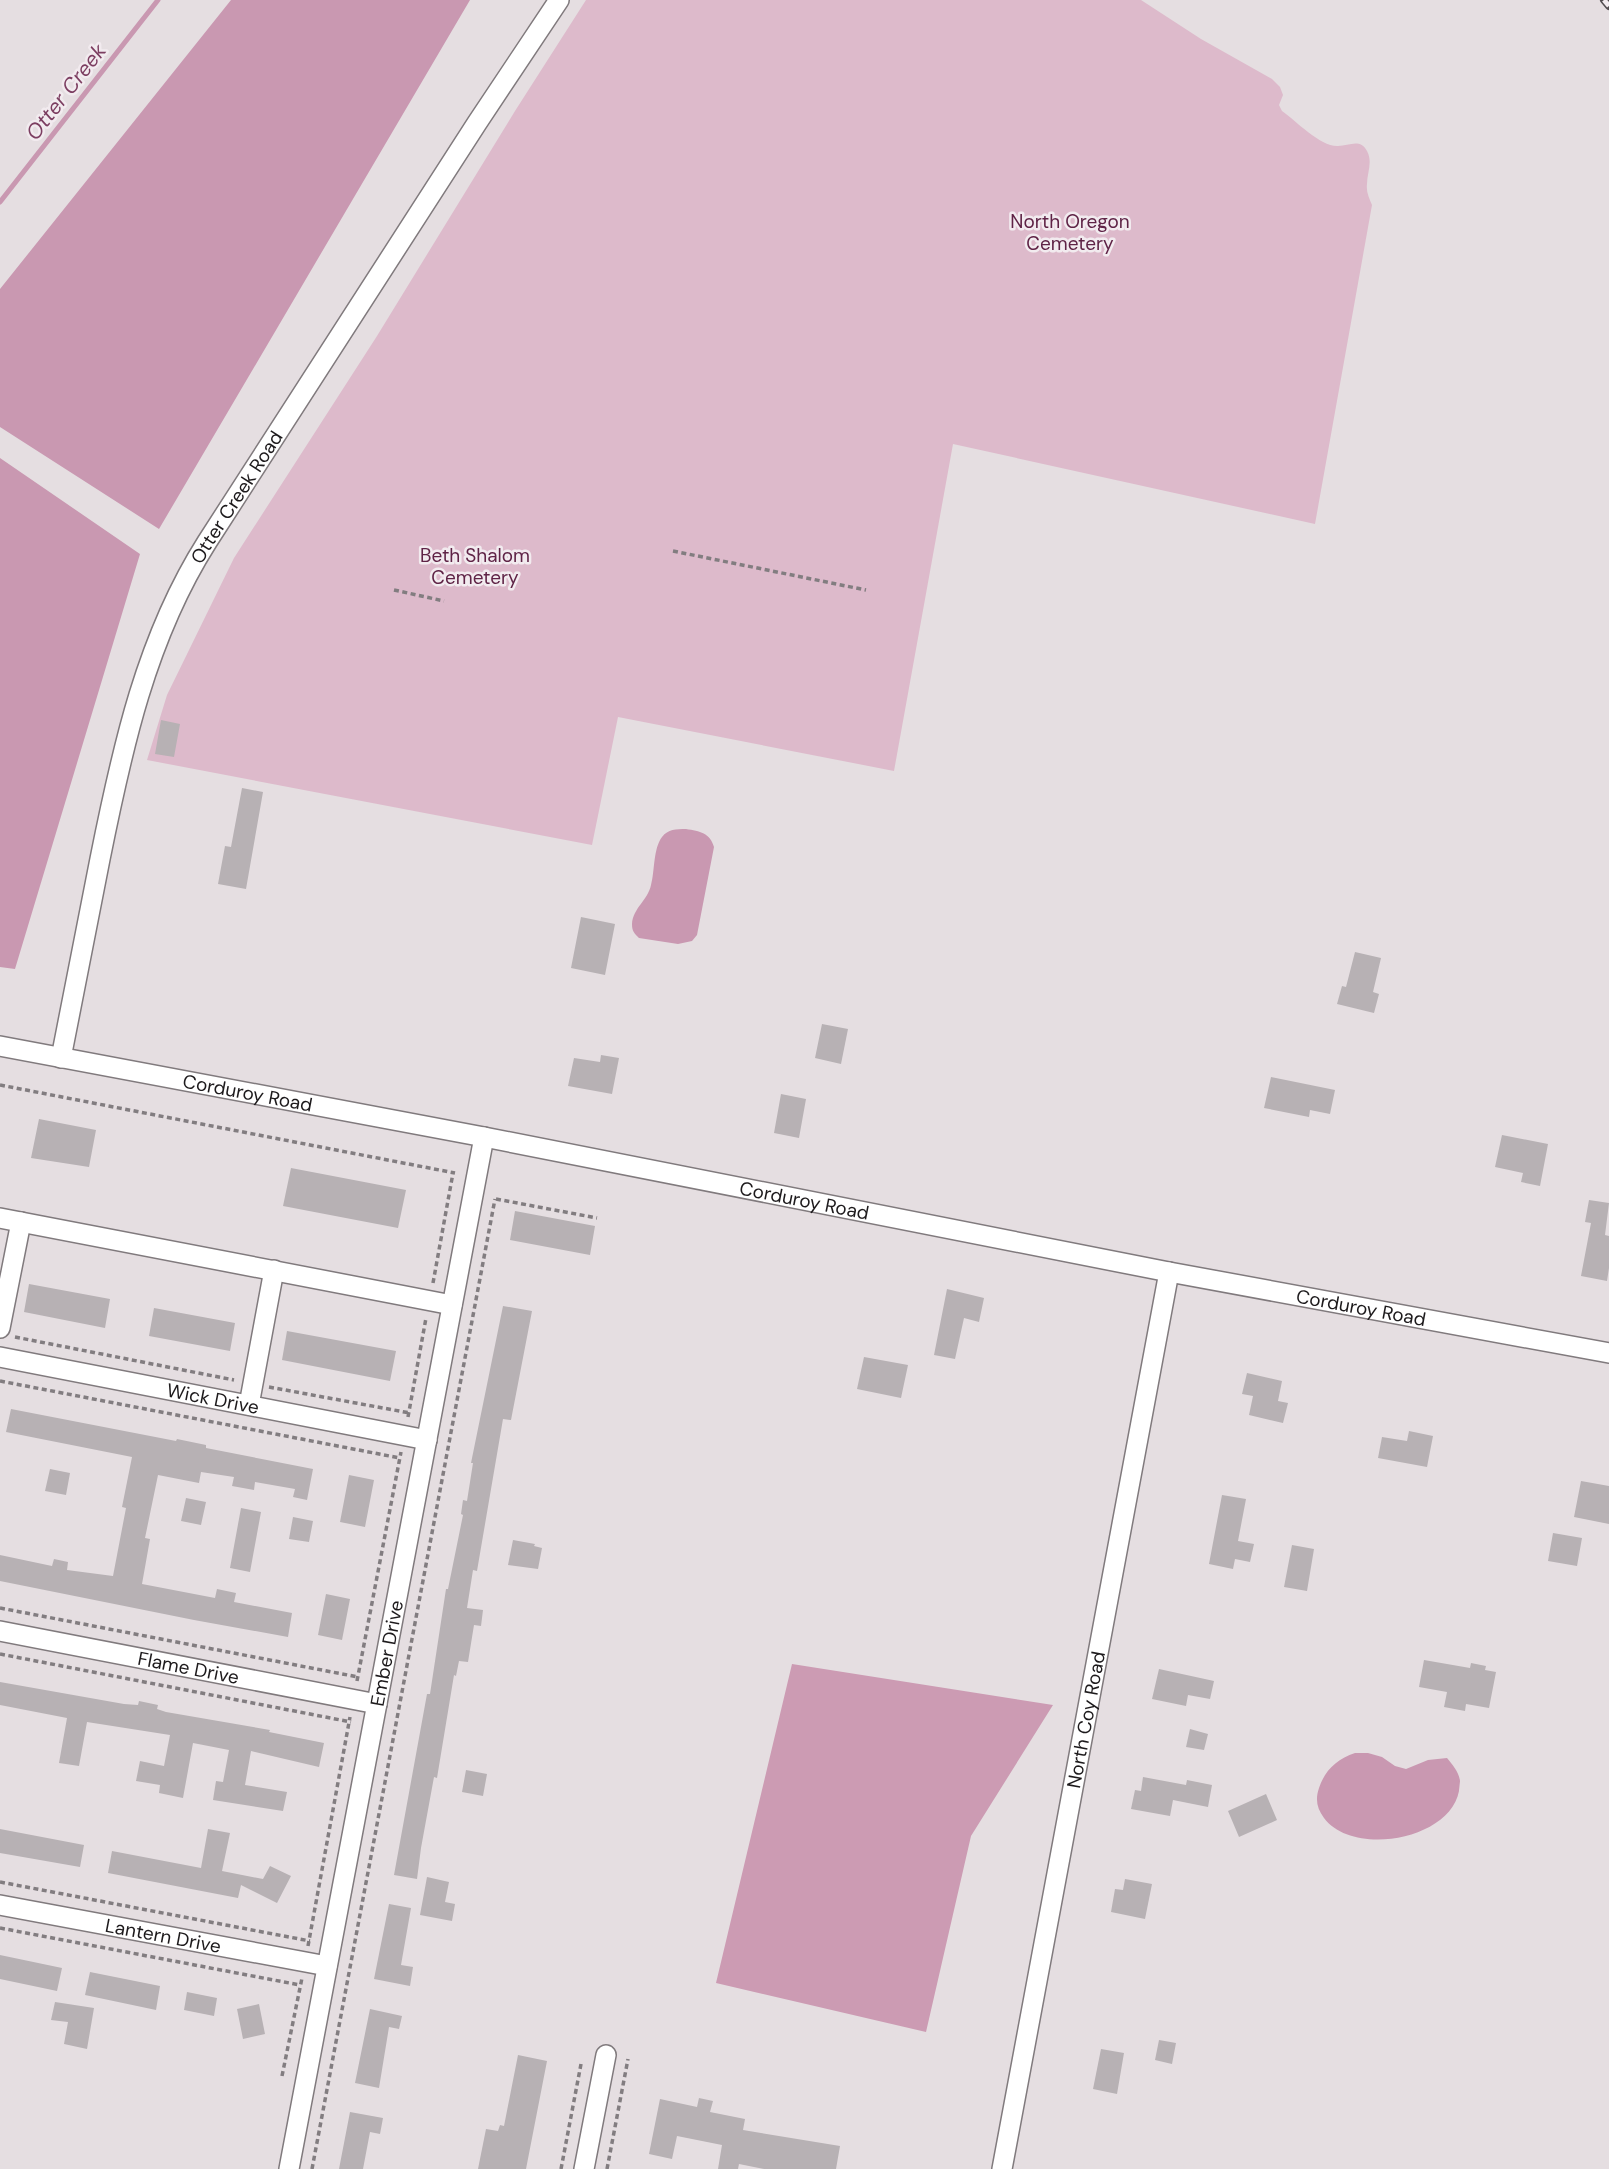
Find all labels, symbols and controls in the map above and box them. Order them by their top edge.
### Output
water label: Otter Creek [19,38,113,146]
park label: North Oregon Cemetery [1010,209,1130,256]
street label: Otter Creek Road [184,426,288,568]
park label: Beth Shalom Cemetery [420,543,530,590]
street label: Corduroy Road [181,1068,315,1117]
street label: Corduroy Road [737,1175,871,1225]
street label: Corduroy Road [1294,1283,1428,1332]
street label: Wick Drive [165,1377,261,1420]
street label: Ember Drive [364,1598,409,1708]
street label: Flame Drive [136,1645,241,1690]
street label: North Coy Road [1061,1649,1111,1790]
street label: Lantern Drive [103,1912,223,1958]

